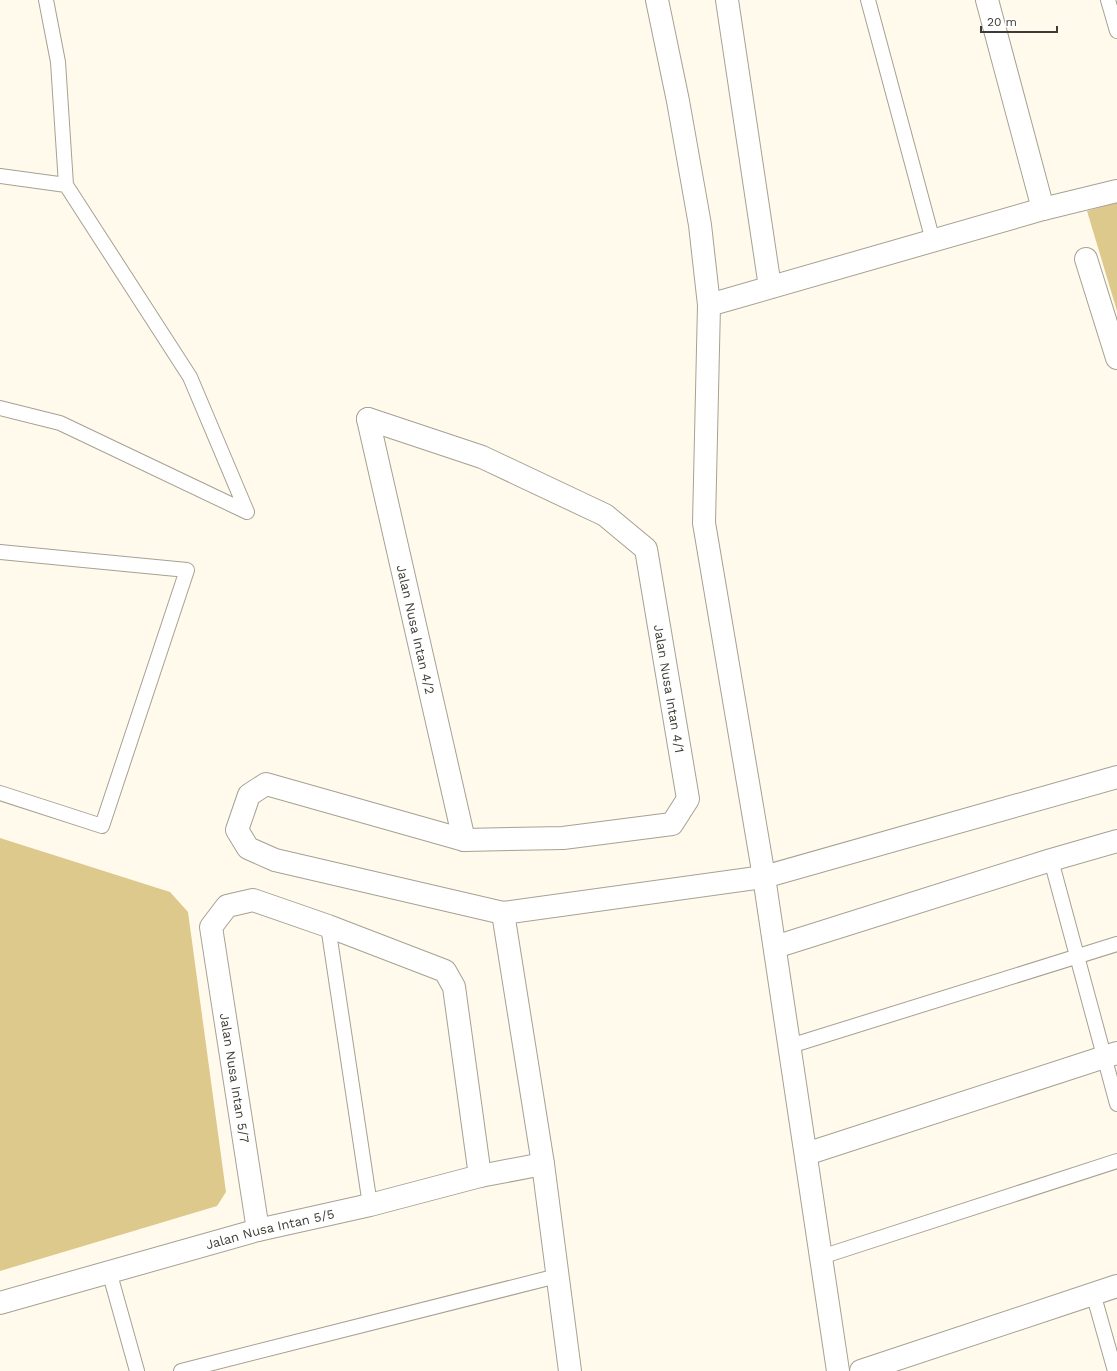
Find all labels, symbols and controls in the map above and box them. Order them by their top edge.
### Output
scale bar [981,8,1057,34]
text: 20 m [987,15,1017,29]
street label: Jalan Nusa Intan 4/2 [393,563,438,696]
street label: Jalan Nusa Intan 4/1 [651,623,687,754]
street label: Jalan Nusa Intan 5/7 [217,1012,252,1144]
street label: Jalan Nusa Intan 5/5 [204,1206,336,1252]

